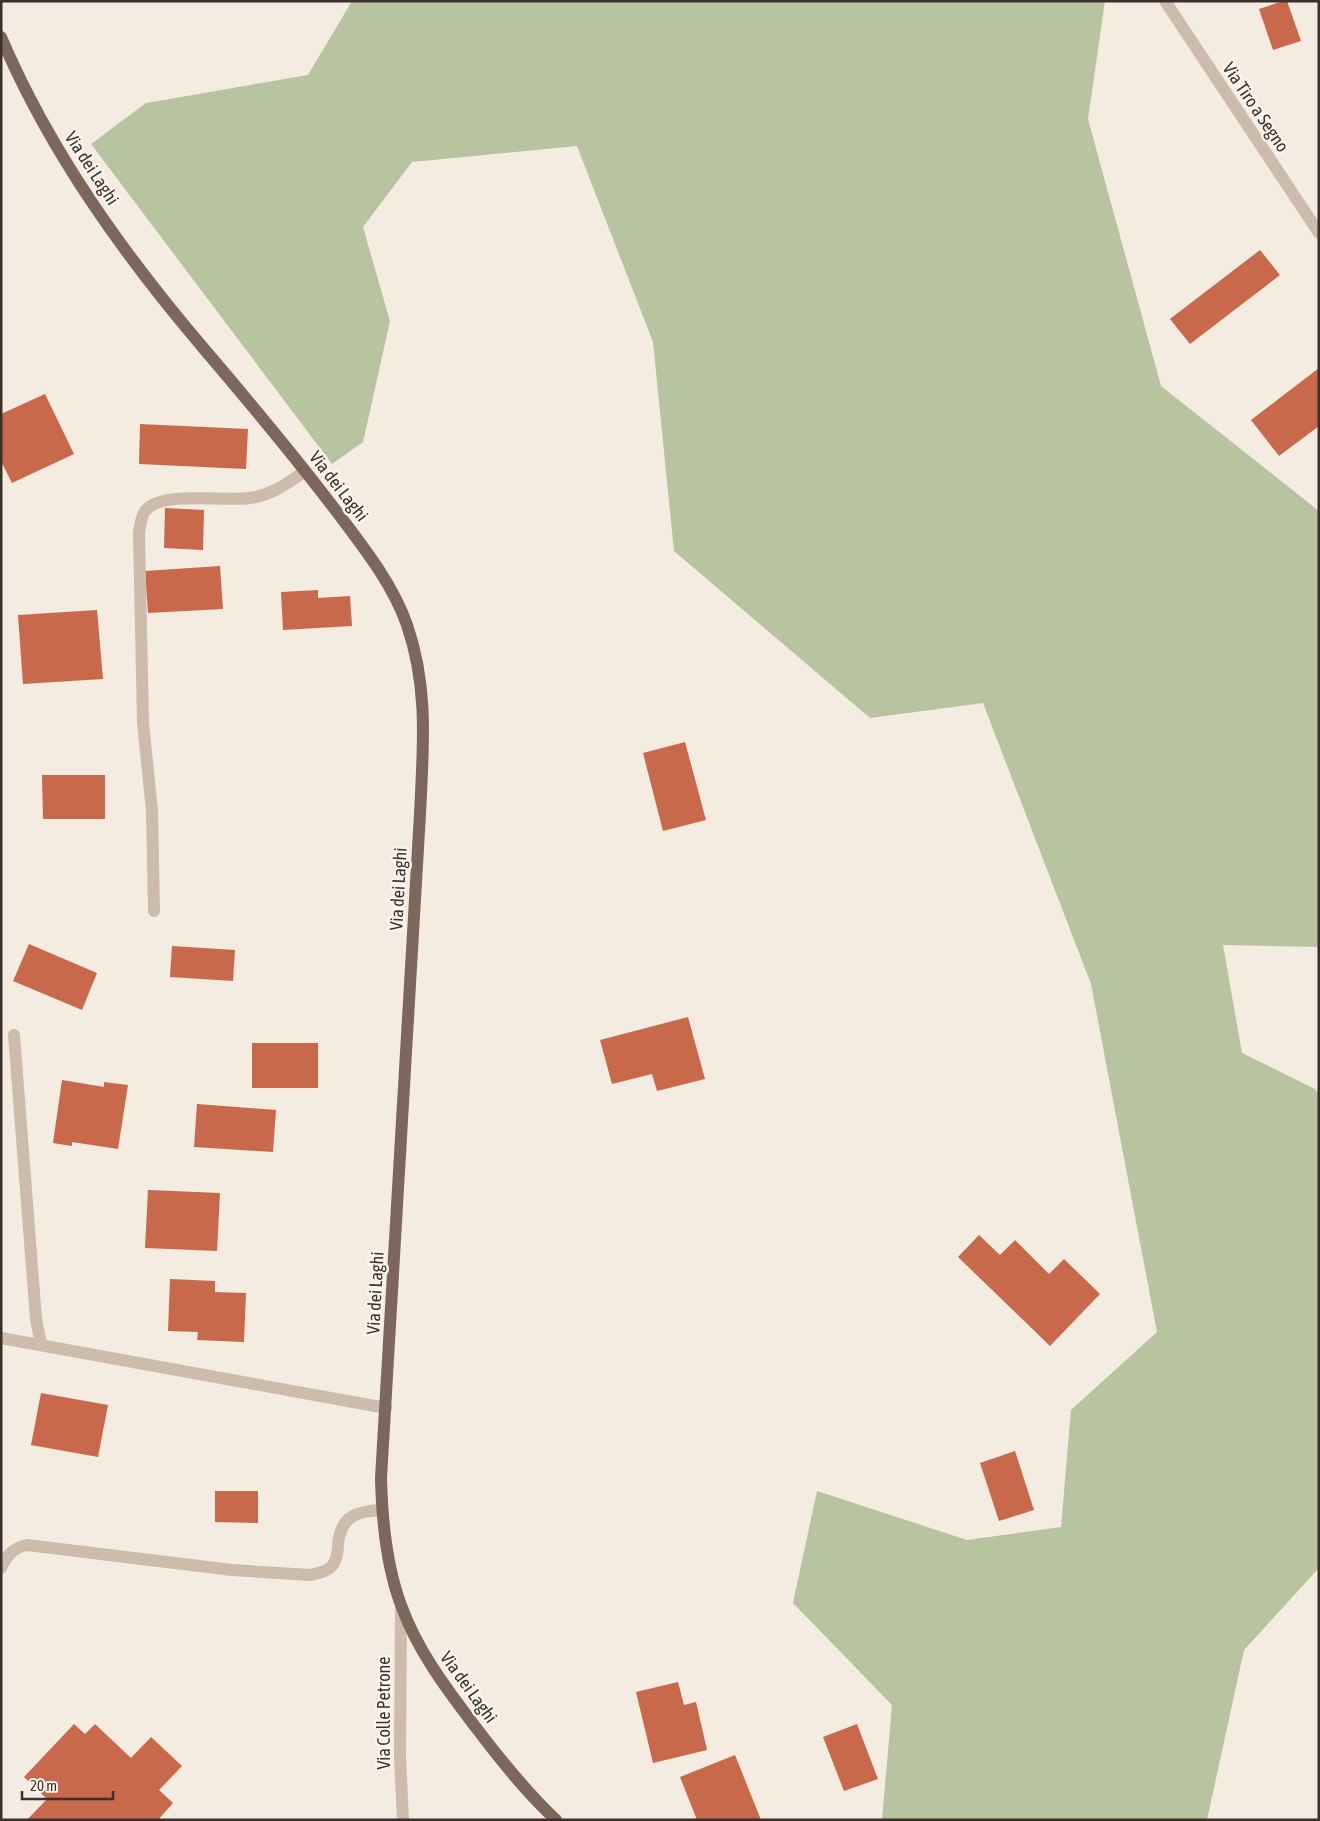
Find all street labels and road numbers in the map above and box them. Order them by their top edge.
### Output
street label: Via Tiro a Segno [1218,58,1294,156]
street label: Via dei Laghi [61,127,123,209]
street label: Via dei Laghi [305,447,373,525]
street label: Via dei Laghi [385,847,411,931]
street label: Via dei Laghi [362,1251,388,1335]
street label: Via dei Laghi [436,1647,502,1727]
street label: Via Colle Petrone [373,1656,394,1770]

